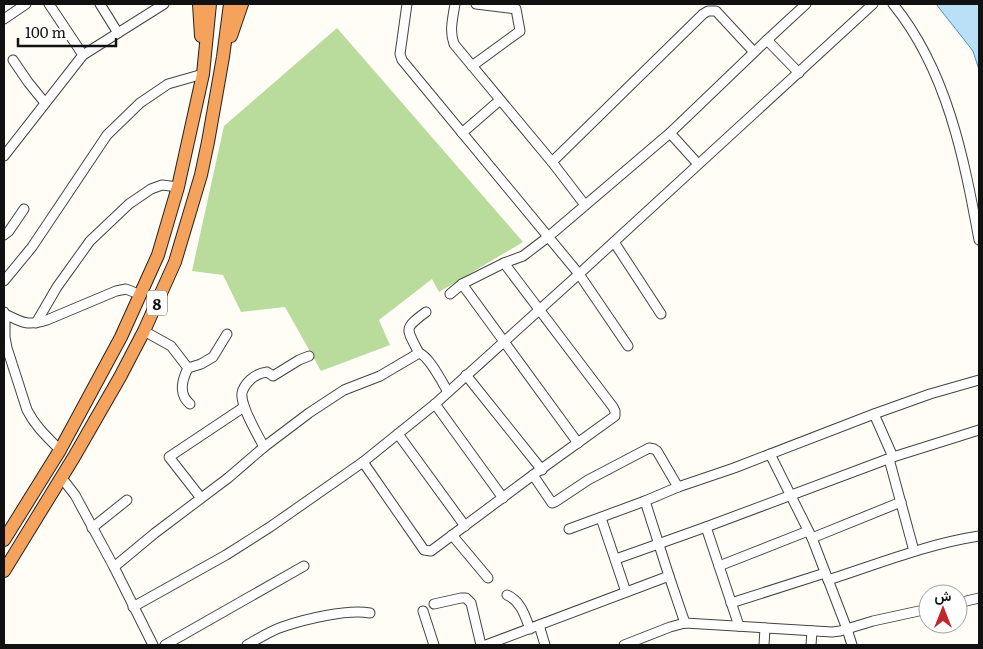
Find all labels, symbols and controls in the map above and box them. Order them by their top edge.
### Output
scale bar [18,15,115,47]
text: 100 m [25,20,66,43]
road number: 8 [147,290,167,316]
north arrow [918,584,968,634]
text: ش [935,585,952,605]

